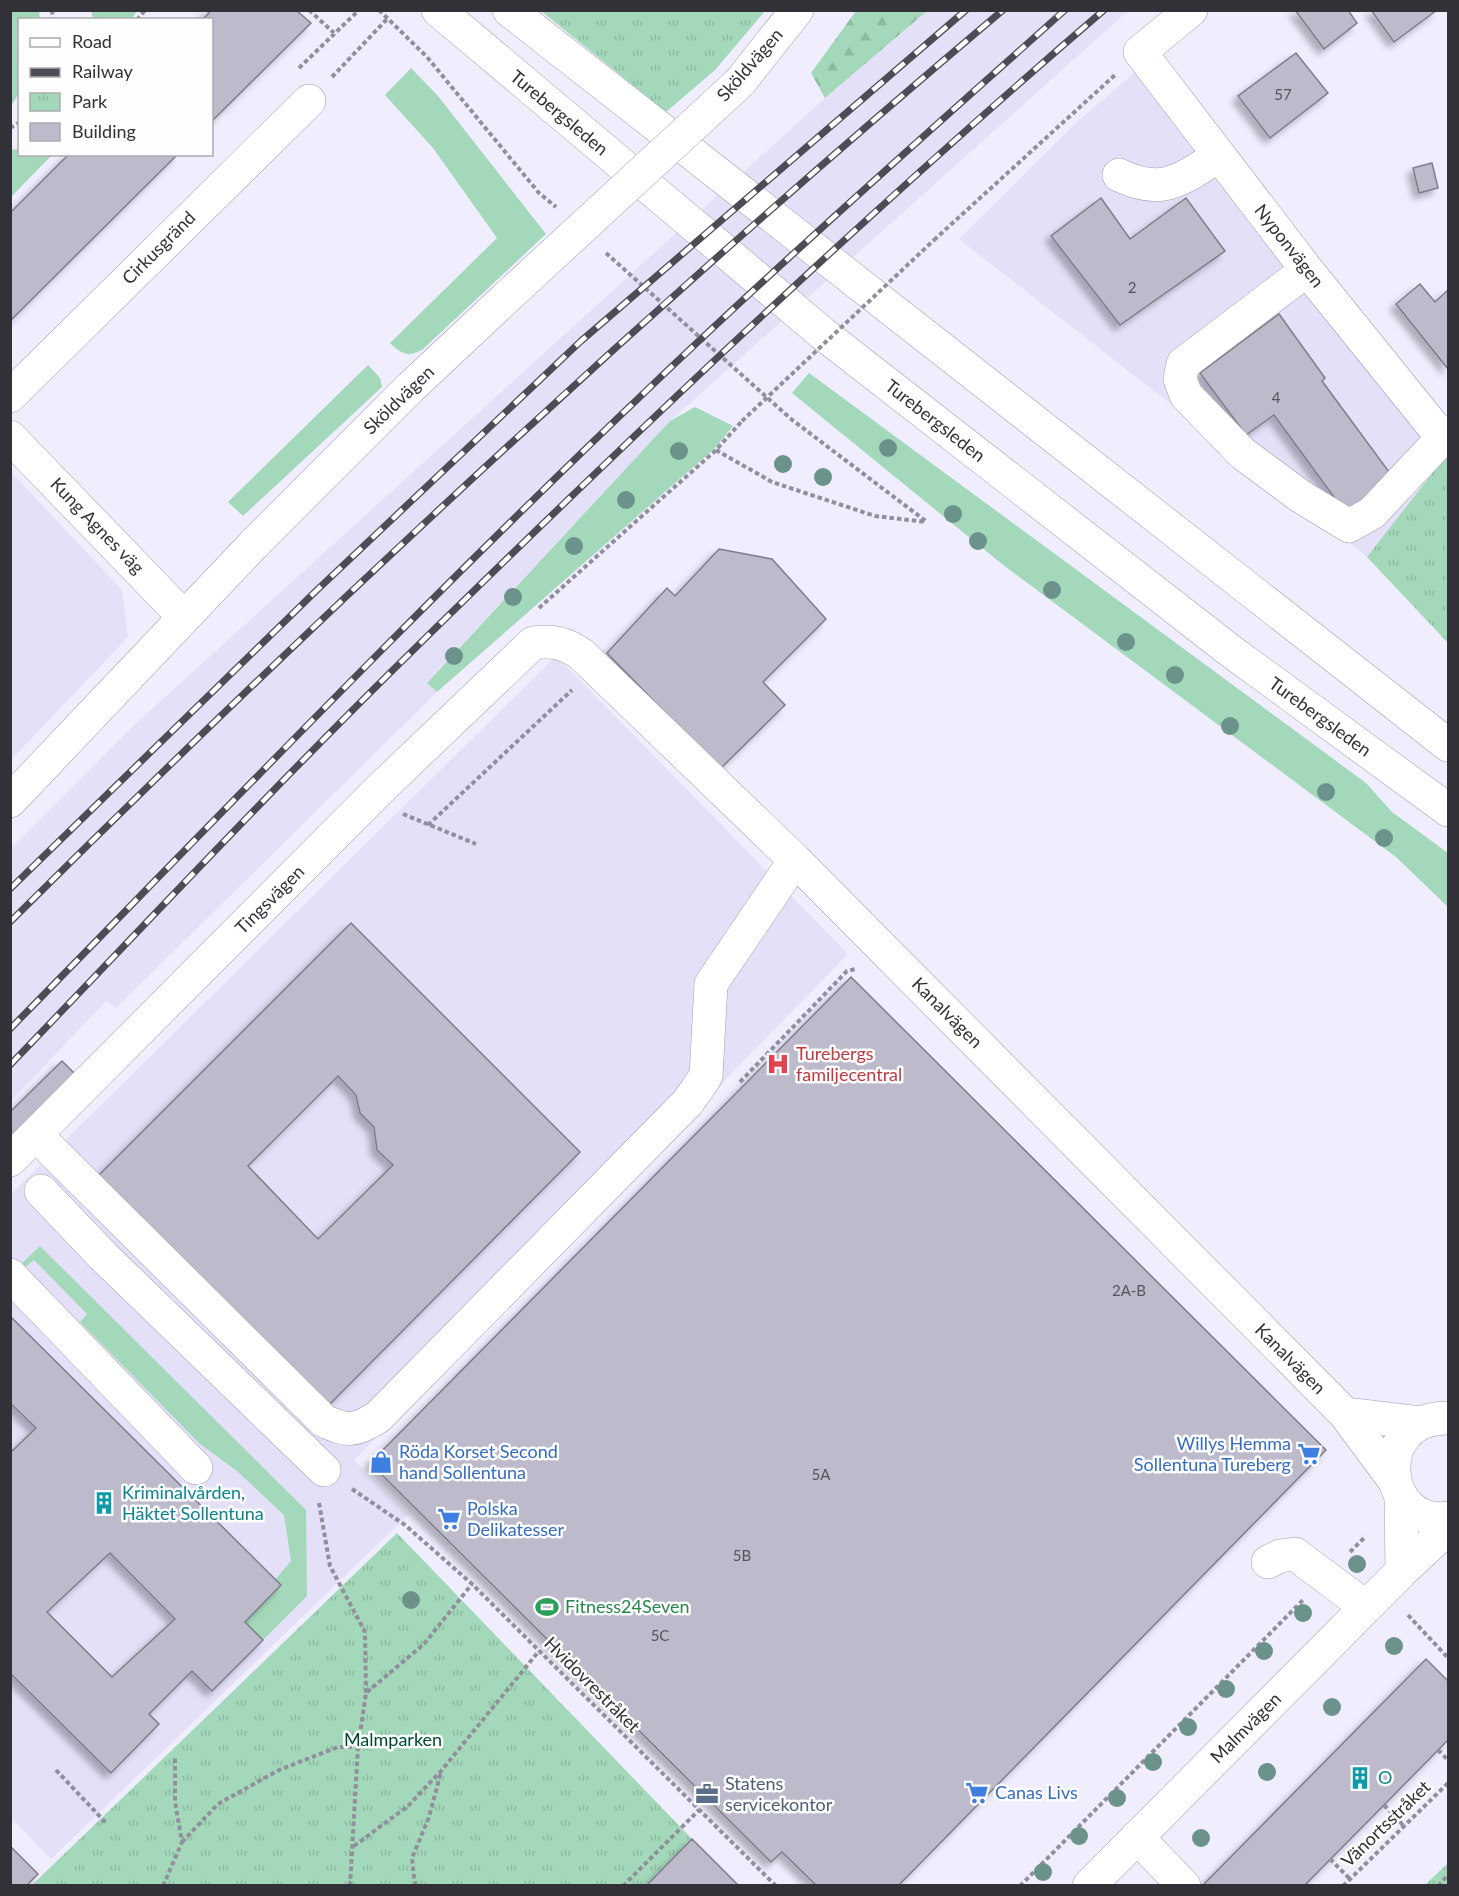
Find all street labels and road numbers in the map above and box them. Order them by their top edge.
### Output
street label: Sköldvägen [712,23,787,105]
street label: Turebergsleden [506,65,613,160]
street label: Nyponvägen [1250,199,1329,291]
street label: Cirkusgränd [117,206,200,289]
street label: Sköldvägen [358,360,438,438]
street label: Turebergsleden [881,374,990,466]
street label: Kung Agnes väg [46,473,149,578]
street label: Turebergsleden [1265,672,1376,761]
street label: Tingsvägen [230,860,308,938]
street label: Kanalvägen [908,972,988,1052]
street label: Kanalvägen [1251,1318,1331,1398]
street label: Hvidovrestråket [540,1632,646,1737]
street label: Malmvägen [1205,1687,1285,1767]
street label: Vänortsstråket [1336,1775,1435,1871]

